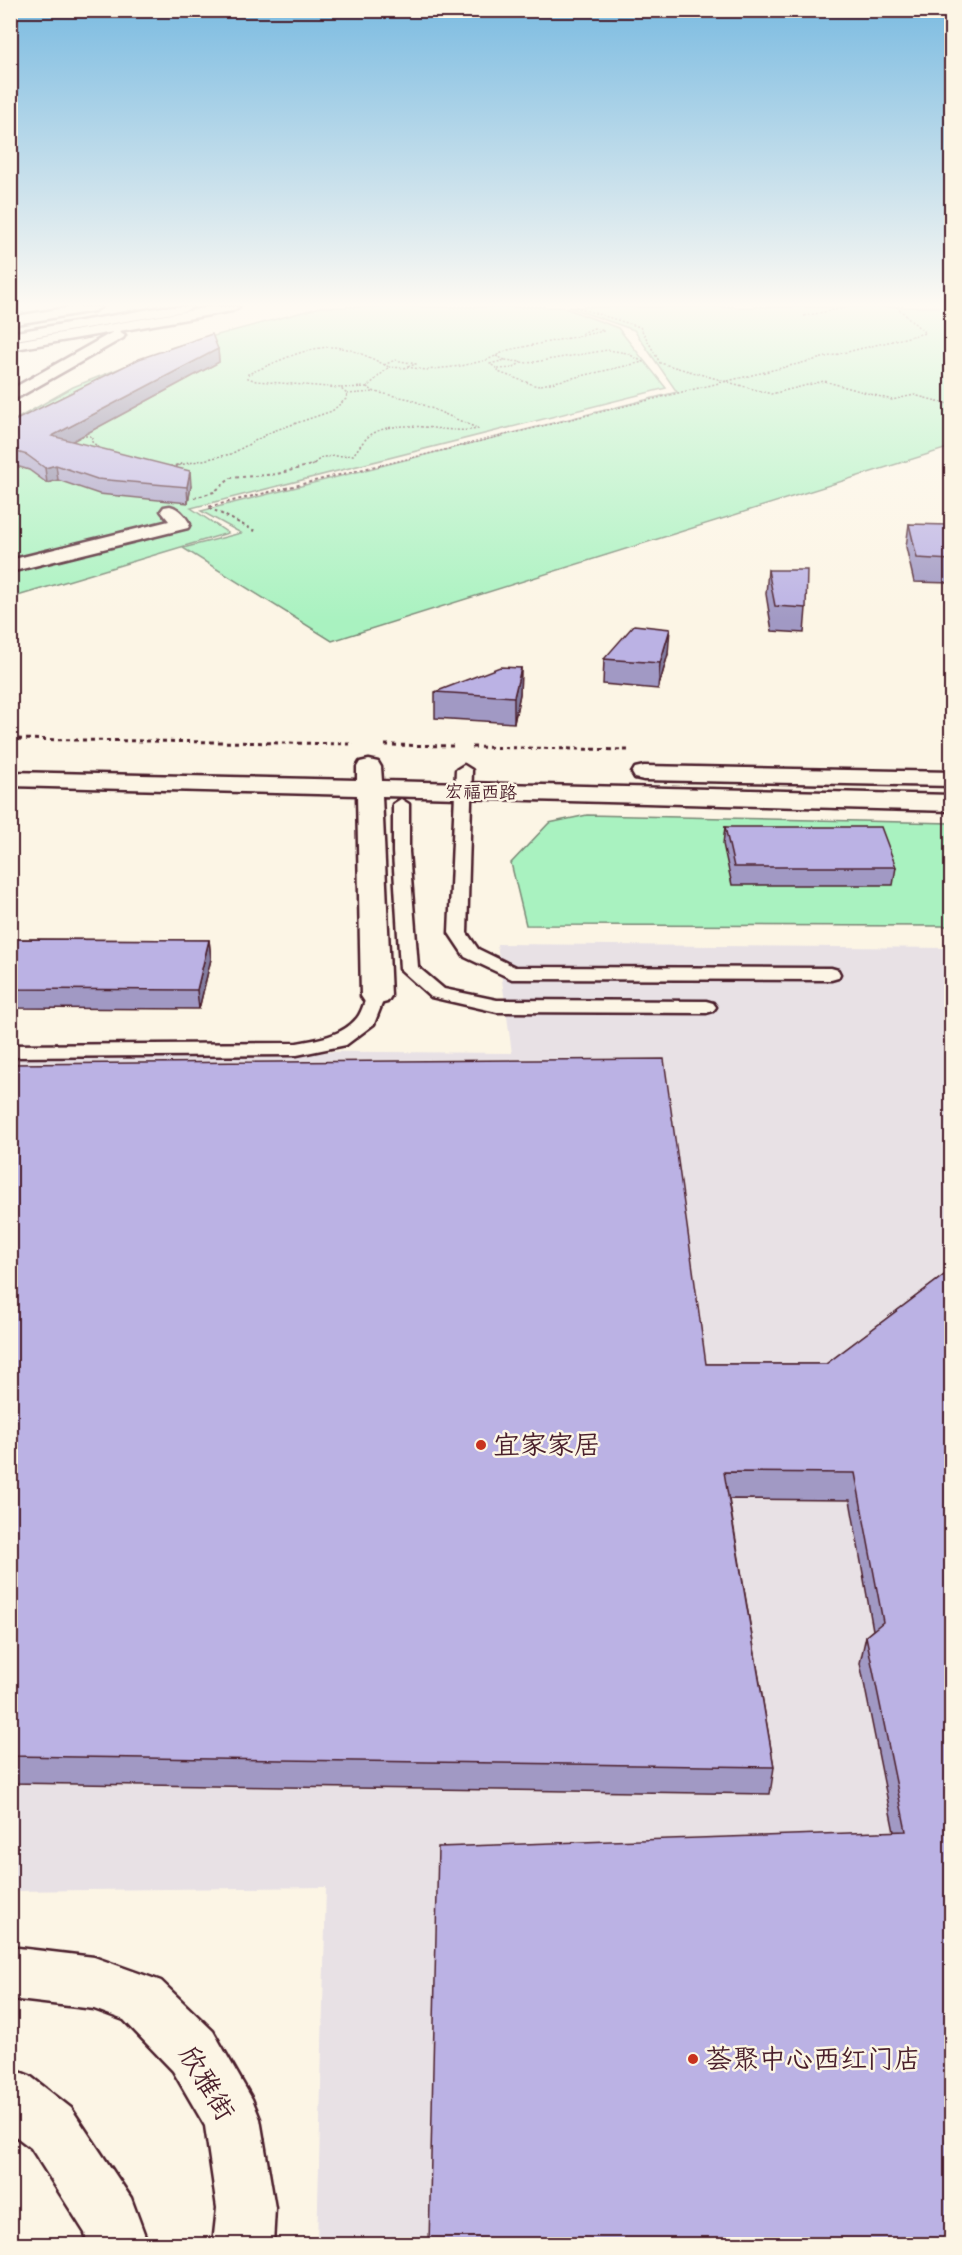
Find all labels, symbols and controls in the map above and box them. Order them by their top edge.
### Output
street label: 宏福西路 [445,780,517,806]
place label: 宜家家居 [493,1429,601,1464]
marker: 宜家家居 [474,1438,488,1452]
street label: 欣雅街 [170,2040,242,2128]
place label: 荟聚中心西红门店 [705,2043,921,2078]
marker: 荟聚中心西红门店 [686,2052,700,2066]

